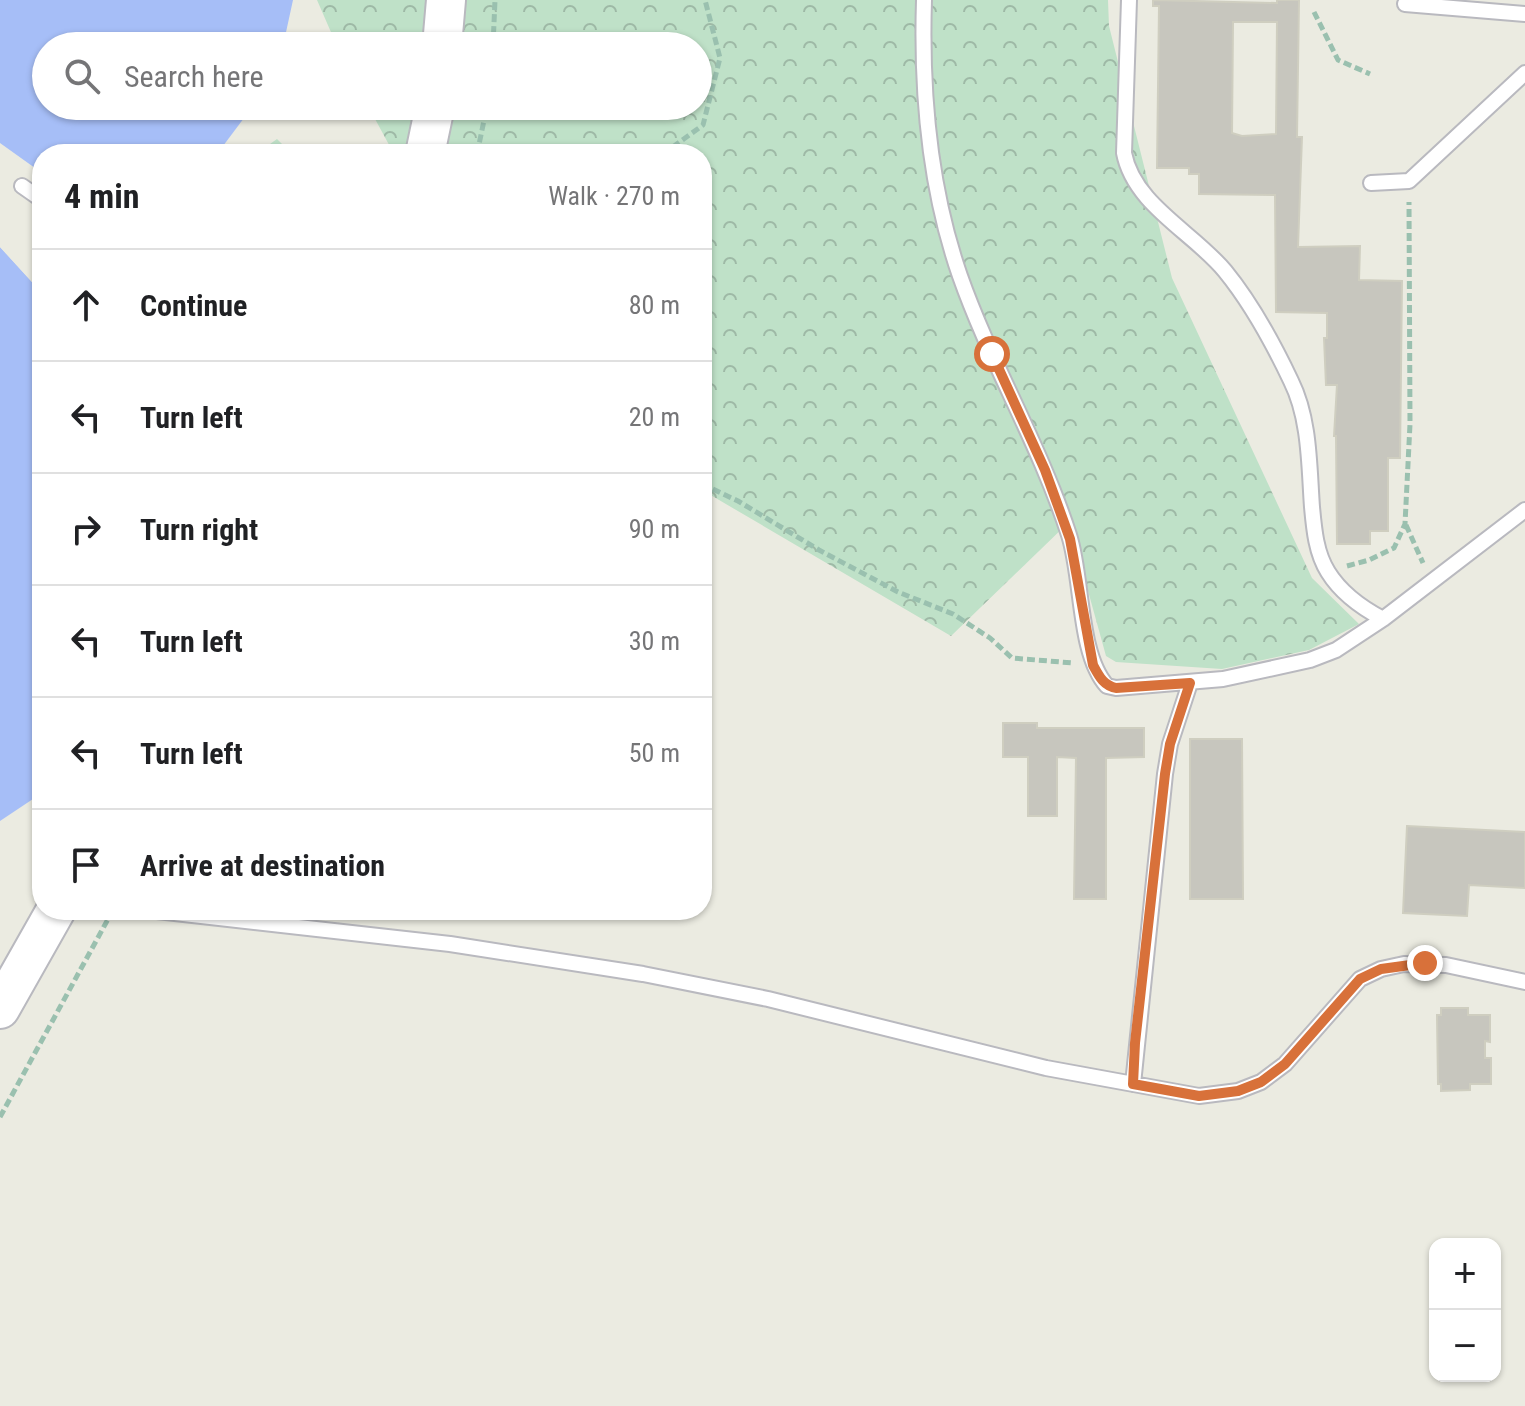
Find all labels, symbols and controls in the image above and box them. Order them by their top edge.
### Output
search box [32,32,712,120]
icon: search [60,54,104,98]
text: Search here [124,59,264,94]
text: 4 min [64,176,140,216]
text: Walk · 270 m [548,181,680,211]
icon: ahead [64,283,108,327]
text: Continue [140,288,247,323]
text: 80 m [629,290,680,320]
route start [974,336,1010,372]
icon: left [64,395,108,439]
text: Turn left [140,400,243,435]
text: 20 m [629,402,680,432]
icon: right [64,507,108,551]
text: Turn right [140,512,258,547]
text: 90 m [629,514,680,544]
icon: left [64,619,108,663]
text: Turn left [140,624,243,659]
text: 30 m [629,626,680,656]
icon: left [64,731,108,775]
text: Turn left [140,736,243,771]
text: 50 m [629,738,680,768]
icon: arrive [64,843,108,887]
text: Arrive at destination [140,848,385,883]
route end [1407,945,1443,981]
map controls [1429,1238,1501,1382]
button: + [1429,1238,1501,1310]
button: − [1429,1310,1501,1382]

